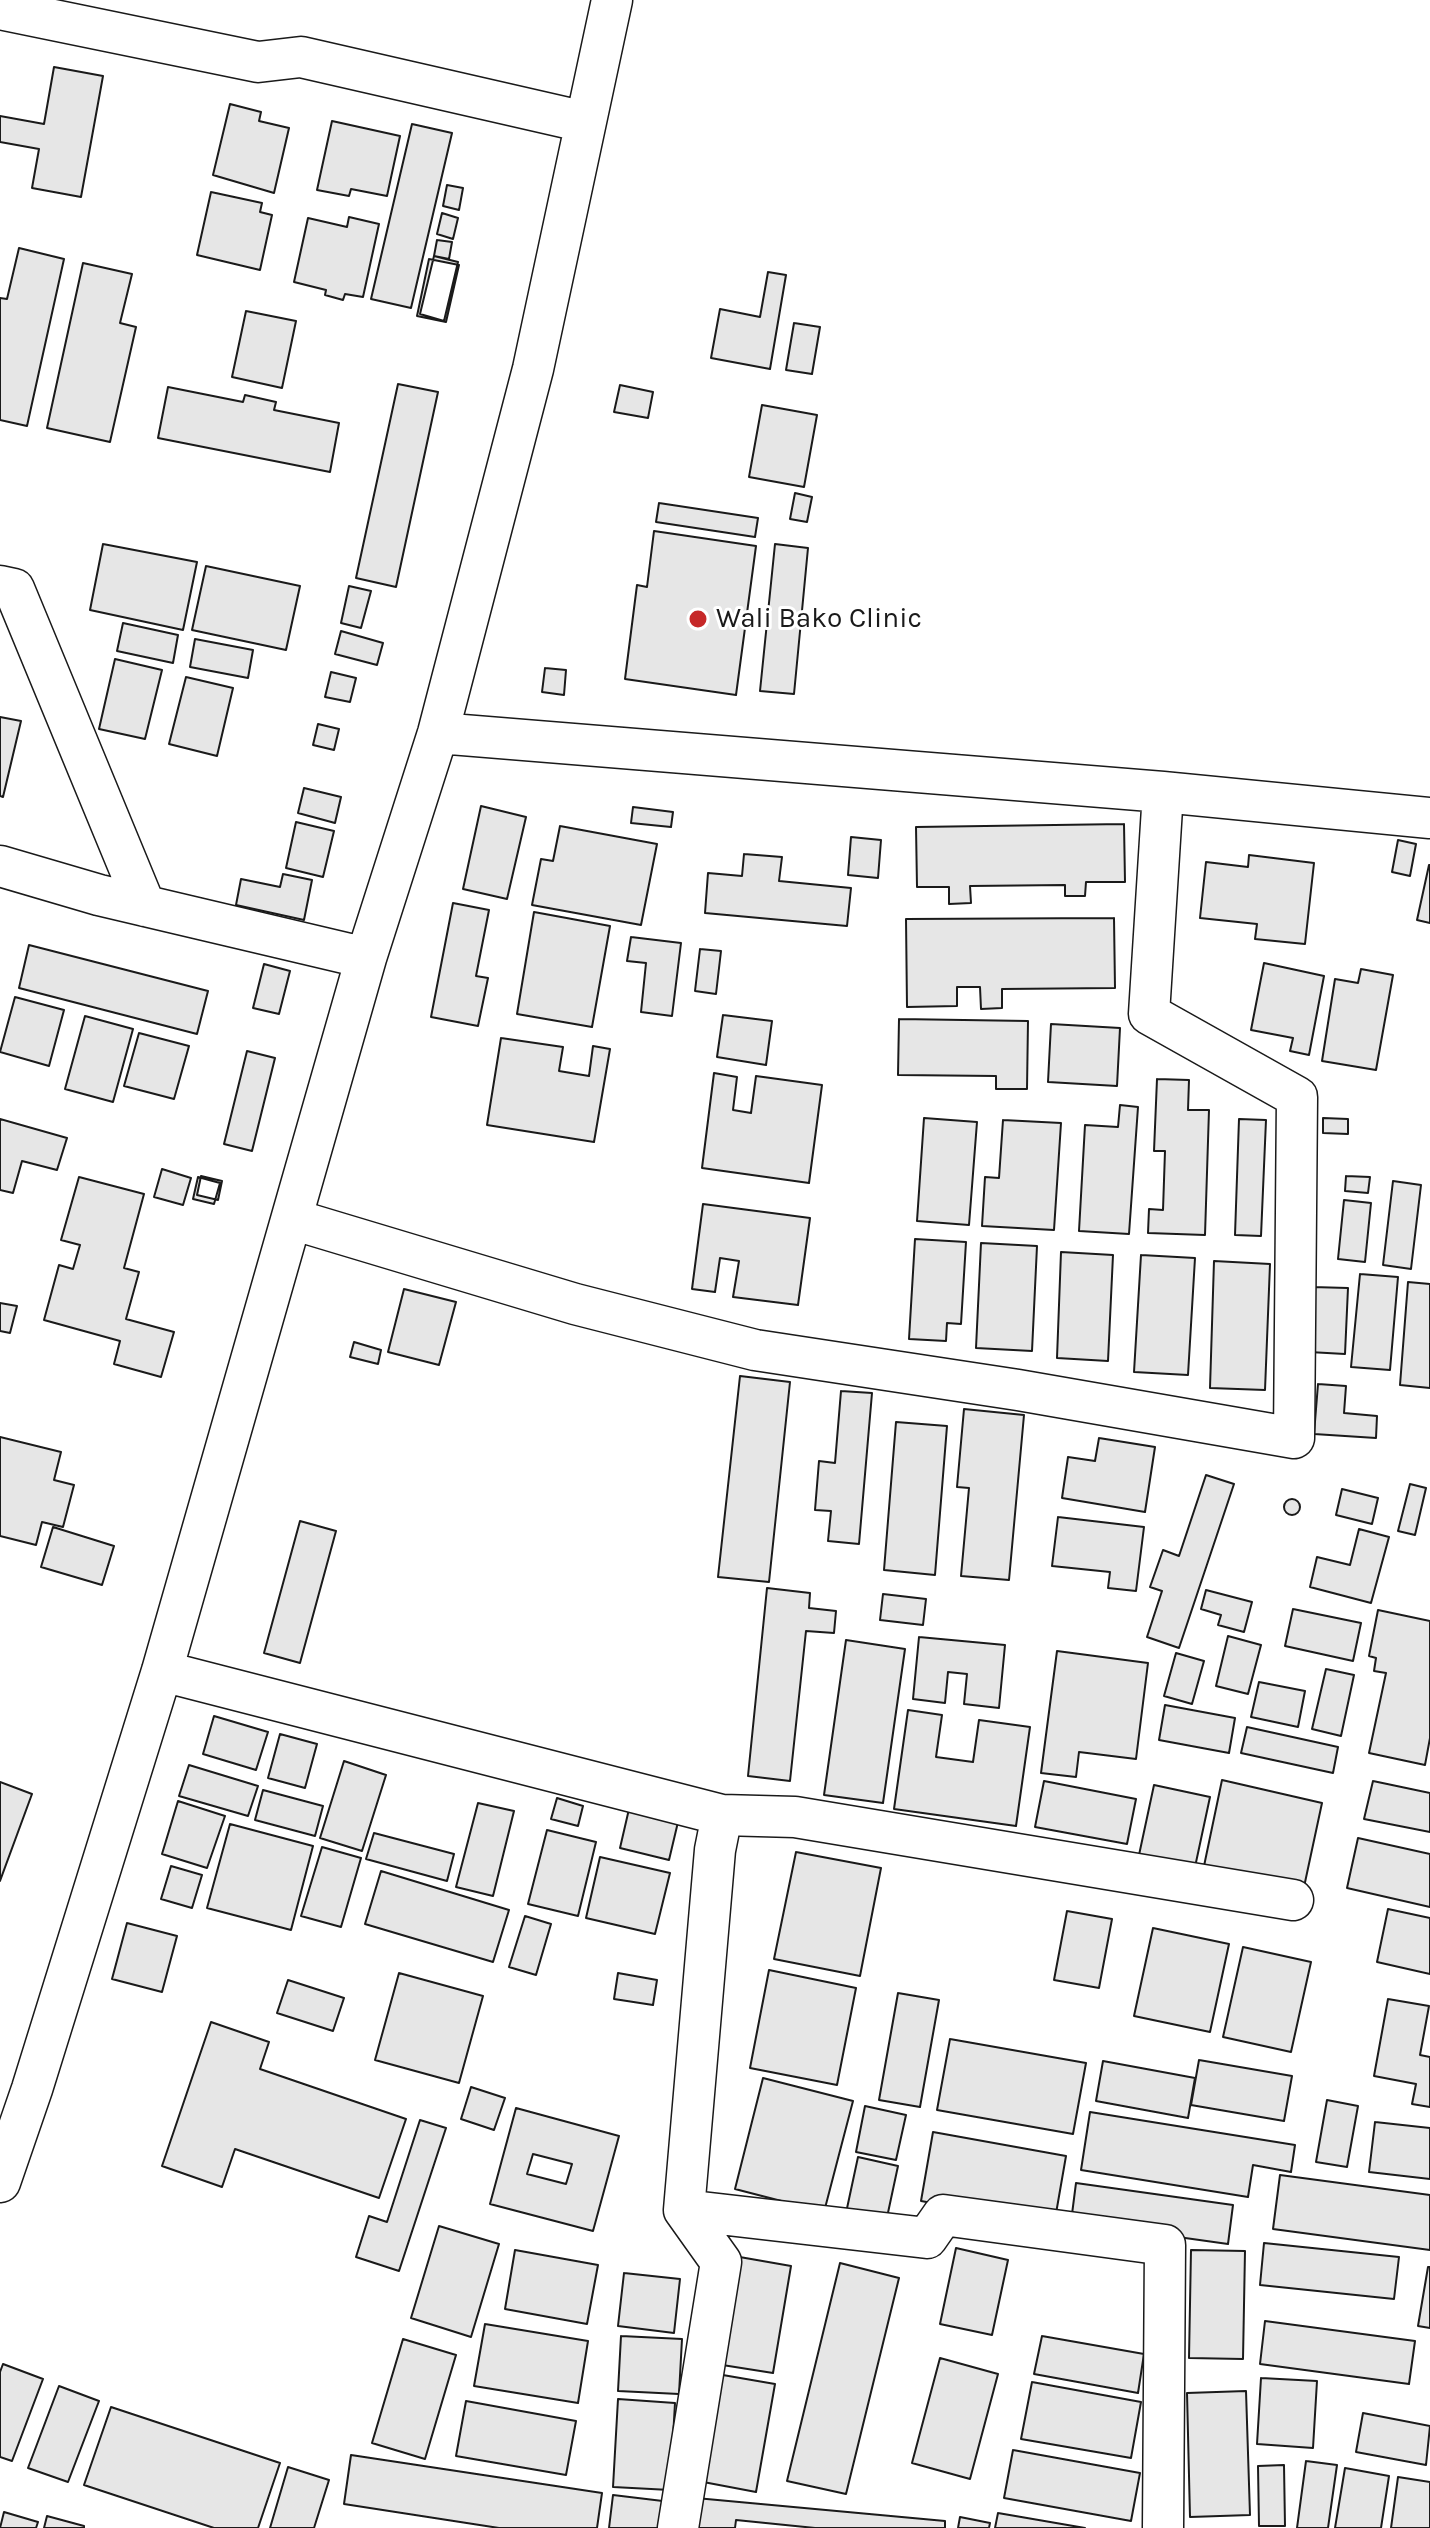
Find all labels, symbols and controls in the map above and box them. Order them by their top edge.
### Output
place label: Wali Bako Clinic [716,602,922,636]
marker: Wali Bako Clinic [687,608,709,630]

